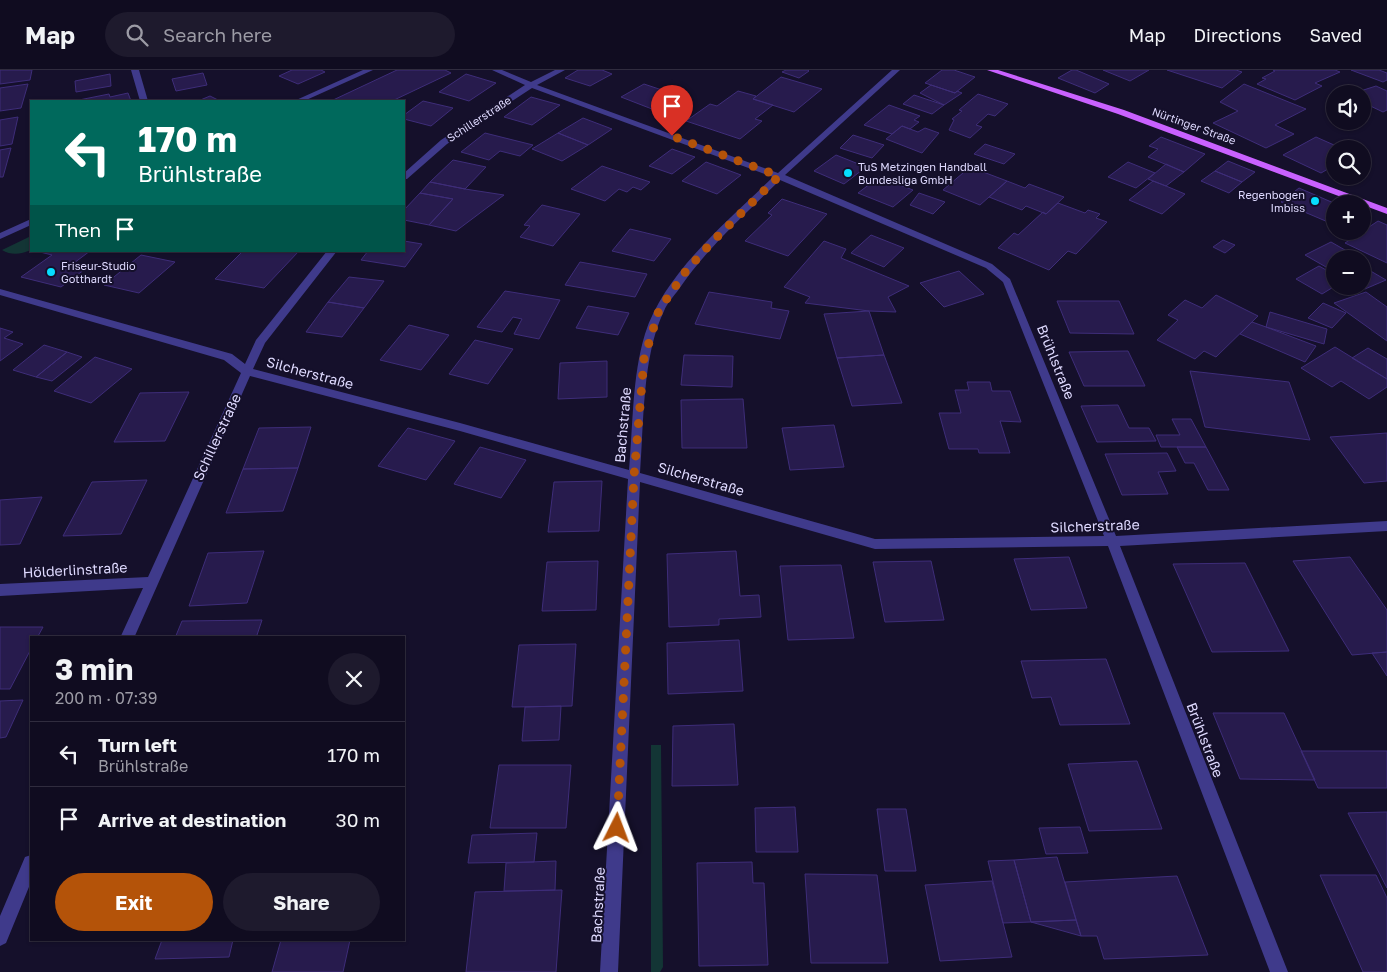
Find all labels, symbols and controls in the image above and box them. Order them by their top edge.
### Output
search box [105,12,455,57]
text: Map [25,20,75,49]
icon: search [123,21,151,49]
text: Search here [163,23,272,46]
text: Map [1129,24,1165,46]
text: Directions [1193,24,1281,46]
text: Saved [1309,24,1362,46]
pin [651,85,693,136]
map controls [1326,85,1371,295]
button: sound [1326,85,1371,130]
icon: arrive [658,92,686,120]
street label: Schillerstraße [444,93,513,144]
street label: Nürtinger Straße [1151,104,1238,147]
text: 170 m [138,118,237,160]
icon: left [55,120,120,185]
button: search [1326,140,1371,185]
text: Brühlstraße [138,160,262,187]
place label: TuS Metzingen Handball Bundesliga GmbH [858,160,987,186]
marker: TuS Metzingen Handball Bundesliga GmbH [842,167,854,179]
place label: Regenbogen Imbiss [1238,188,1305,214]
marker: Regenbogen Imbiss [1309,195,1321,207]
button: + [1326,195,1371,240]
icon: arrive [111,215,139,243]
text: Then [55,218,101,241]
button: − [1326,250,1371,295]
place label: Friseur-Studio Gotthardt [61,259,136,285]
marker: Friseur-Studio Gotthardt [45,266,57,278]
street label: Brühlstraße [1034,322,1079,402]
street label: Silcherstraße [265,353,355,392]
street label: Bachstraße [611,386,634,464]
street label: Schillerstraße [189,391,244,483]
street label: Silcherstraße [656,458,746,499]
street label: Silcherstraße [1050,515,1140,536]
street label: Hölderlinstraße [22,558,128,581]
text: 3 min [55,651,133,687]
button: close [328,653,380,705]
text: 200 m · 07:39 [55,688,157,708]
street label: Brühlstraße [1183,700,1228,780]
text: Turn left [98,733,177,756]
icon: left [55,740,83,768]
text: 170 m [327,743,380,766]
text: Brühlstraße [98,756,188,776]
position arrow [590,801,642,853]
icon: arrive [55,805,83,833]
text: Arrive at destination [98,808,286,831]
text: 30 m [336,808,380,831]
street label: Bachstraße [587,867,608,943]
button: Exit [55,873,213,931]
button: Share [223,873,380,931]

